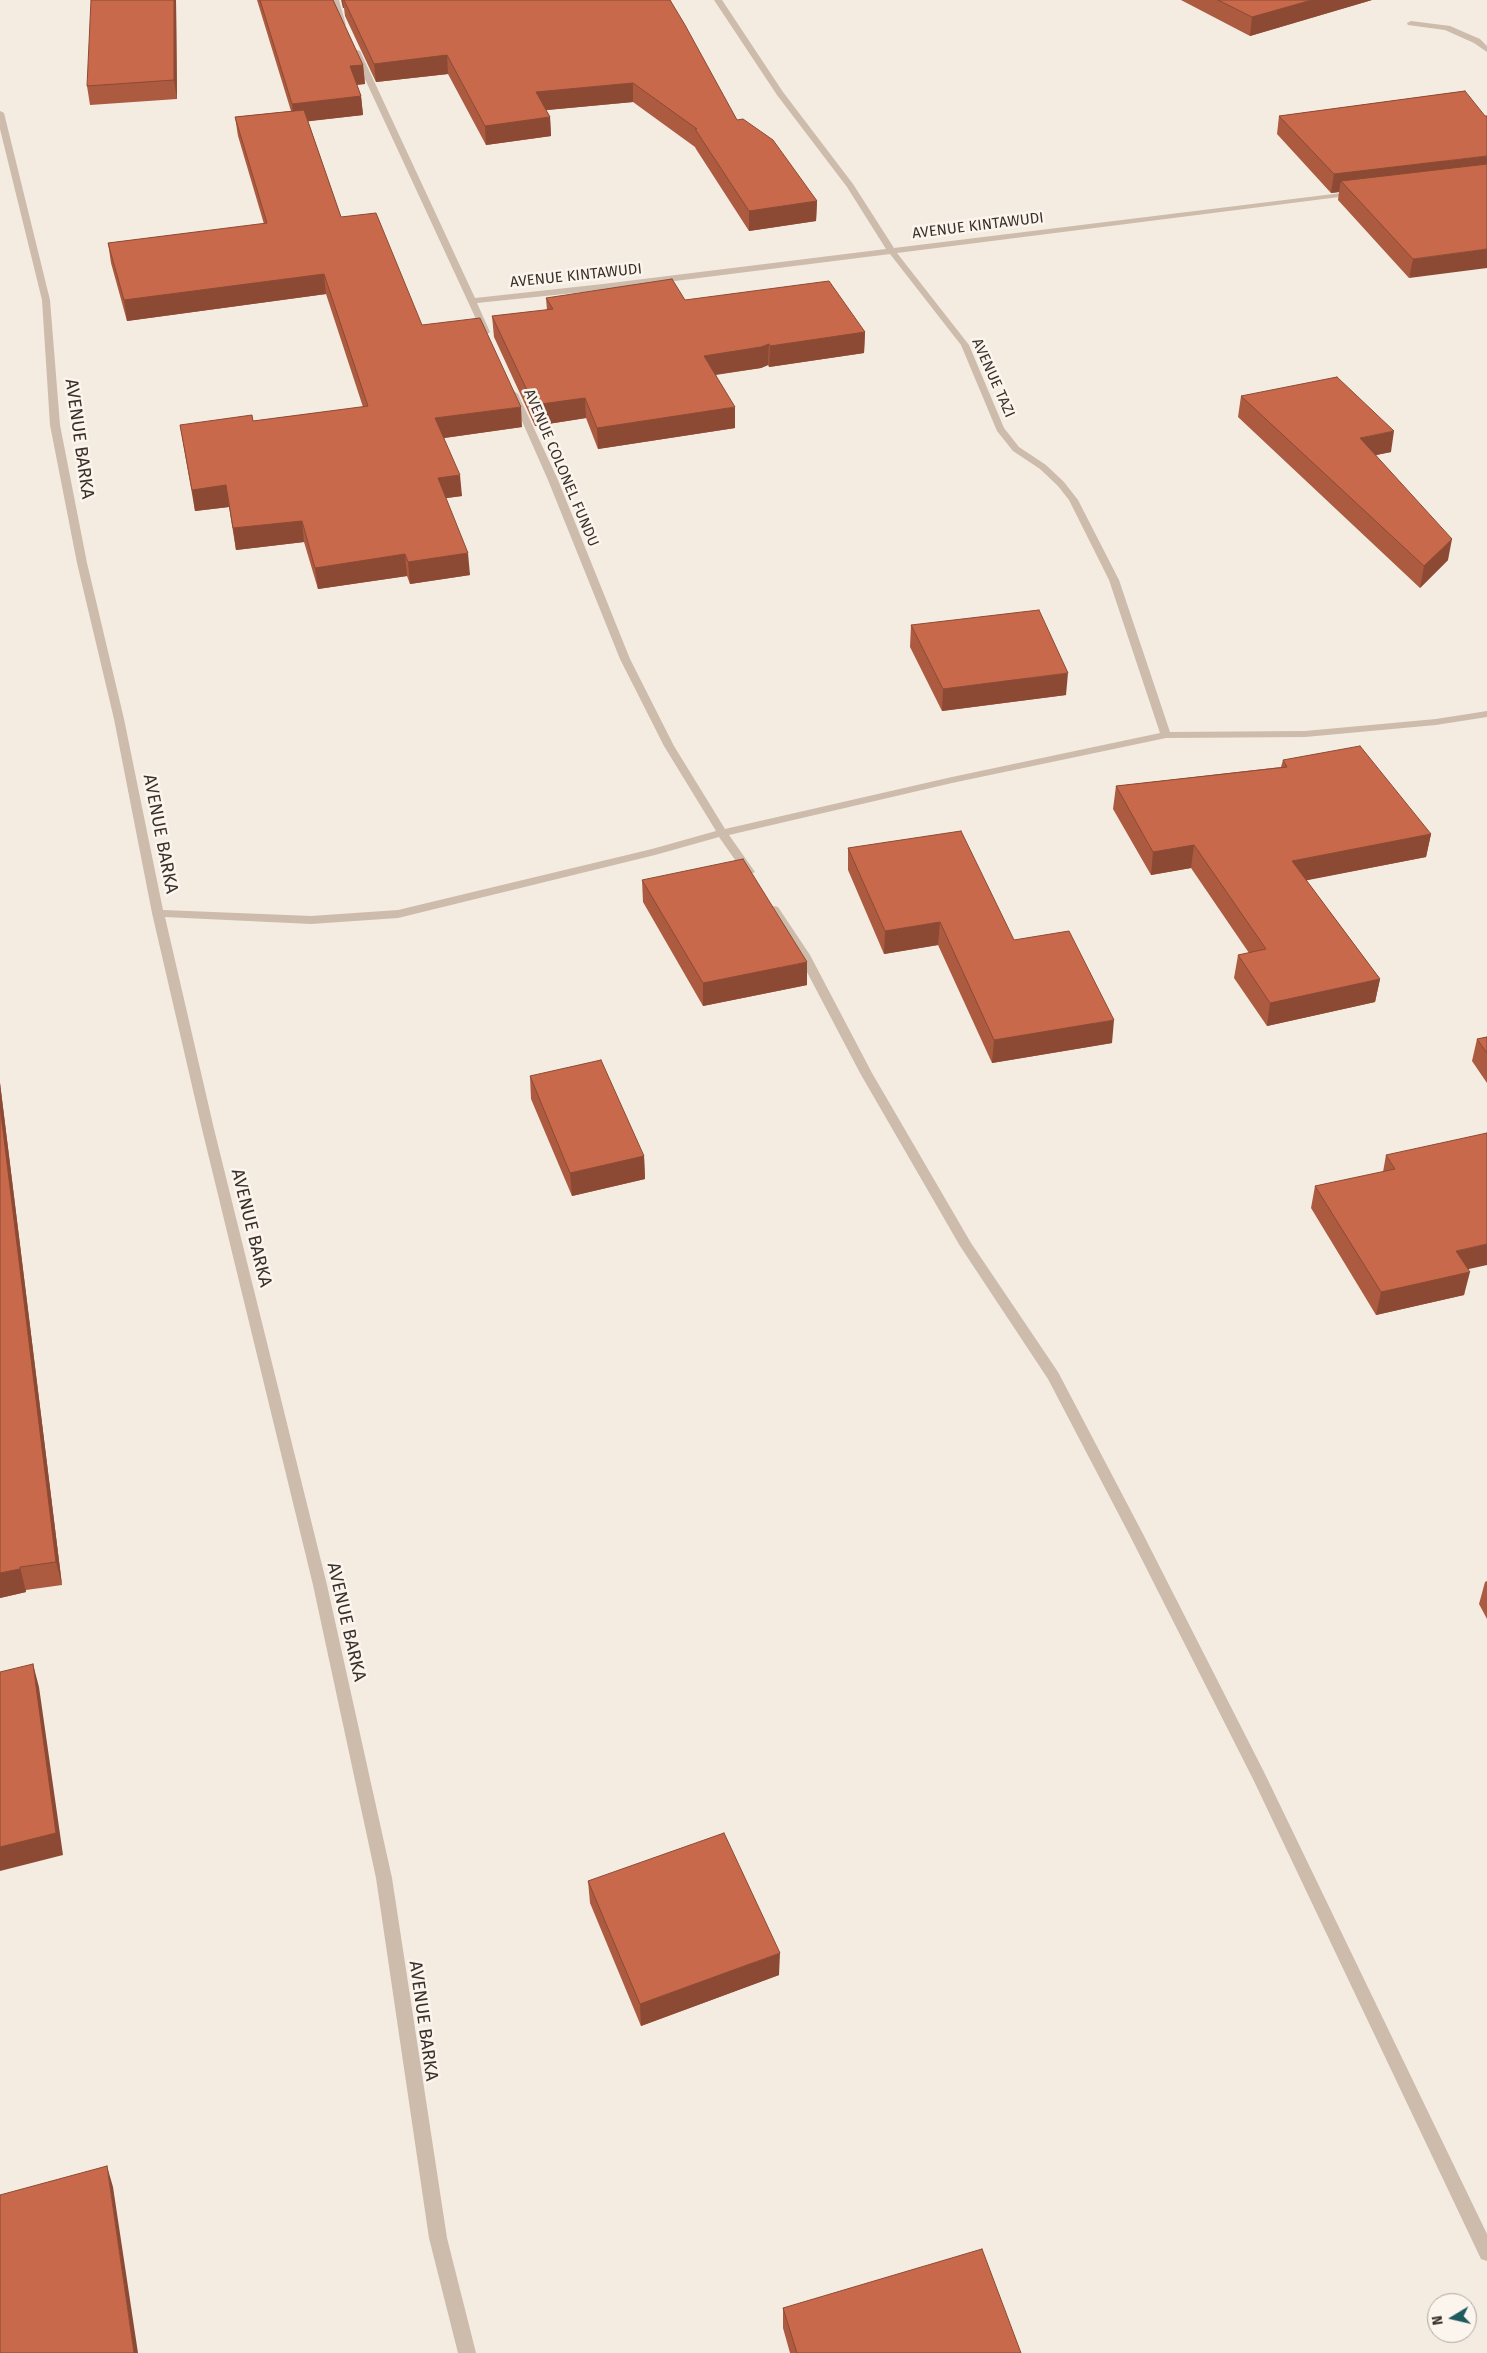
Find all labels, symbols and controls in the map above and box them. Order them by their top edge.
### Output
street label: AVENUE KINTAWUDI [911,209,1045,243]
street label: AVENUE KINTAWUDI [509,260,643,292]
street label: AVENUE TAZI [968,336,1018,420]
street label: AVENUE BARKA [60,377,98,501]
street label: AVENUE COLONEL FUNDU [520,387,602,549]
street label: AVENUE BARKA [138,772,182,896]
street label: AVENUE BARKA [226,1167,276,1289]
street label: AVENUE BARKA [322,1560,370,1684]
street label: AVENUE BARKA [404,1959,442,2083]
north arrow [1427,2293,1477,2343]
text: N [1429,2314,1447,2326]

